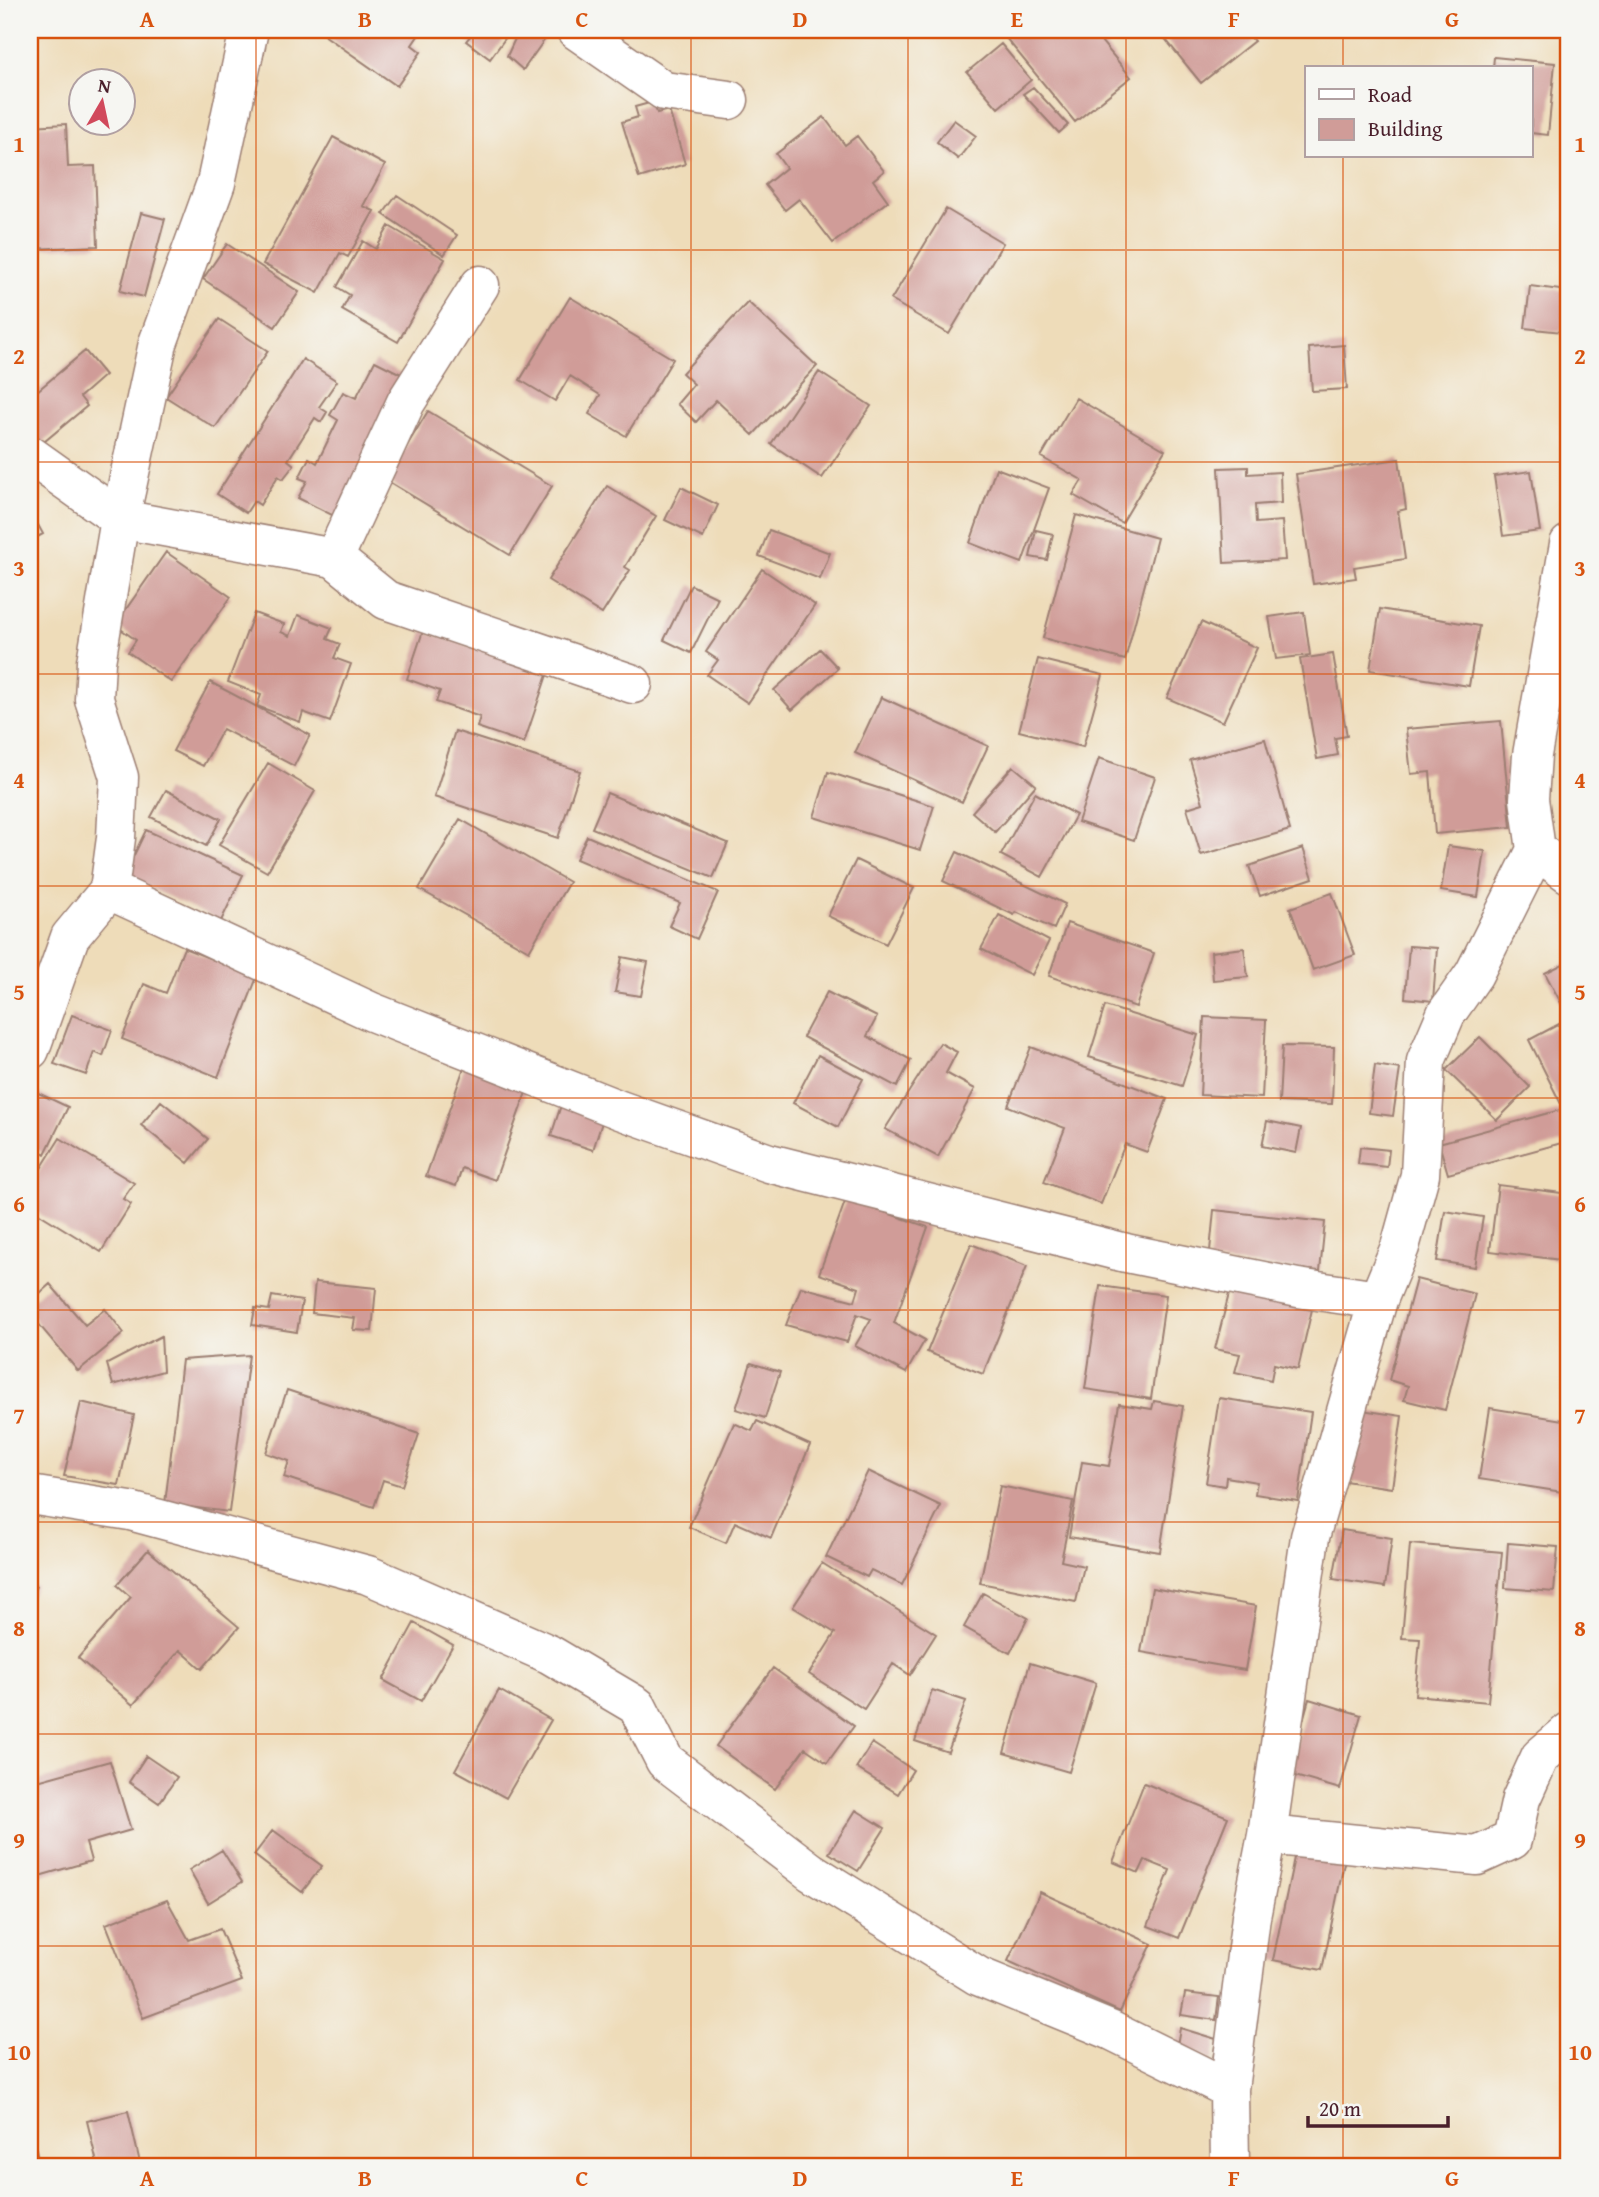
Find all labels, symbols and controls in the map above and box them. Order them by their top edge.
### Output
text: A [140,2,155,35]
text: B [358,2,372,35]
text: C [575,2,589,35]
text: D [793,2,808,35]
text: E [1011,2,1023,35]
text: F [1228,2,1240,35]
text: G [1445,2,1459,35]
north arrow [66,66,136,136]
legend [1305,66,1532,158]
text: N [96,70,113,100]
text: Road [1368,79,1413,110]
text: Building [1368,113,1443,144]
text: 1 [13,127,25,160]
text: 1 [1574,127,1586,160]
text: 2 [13,339,25,372]
text: 2 [1574,339,1586,372]
text: 3 [13,551,25,584]
text: 3 [1574,551,1586,584]
text: 4 [13,763,25,796]
text: 4 [1574,763,1586,796]
text: 5 [13,975,25,1008]
text: 5 [1574,975,1586,1008]
text: 6 [13,1187,25,1220]
text: 6 [1574,1187,1586,1220]
text: 7 [13,1399,25,1432]
text: 7 [1574,1399,1586,1432]
text: 8 [13,1611,25,1644]
text: 8 [1574,1611,1586,1644]
text: 9 [13,1823,25,1856]
text: 9 [1574,1823,1586,1856]
text: 10 [7,2035,31,2068]
text: 10 [1568,2035,1592,2068]
scale bar [1308,2085,1448,2129]
text: 20 m [1319,2093,1361,2124]
text: A [140,2161,155,2194]
text: B [358,2161,372,2194]
text: C [575,2161,589,2194]
text: D [793,2161,808,2194]
text: E [1011,2161,1023,2194]
text: F [1228,2161,1240,2194]
text: G [1445,2161,1459,2194]

